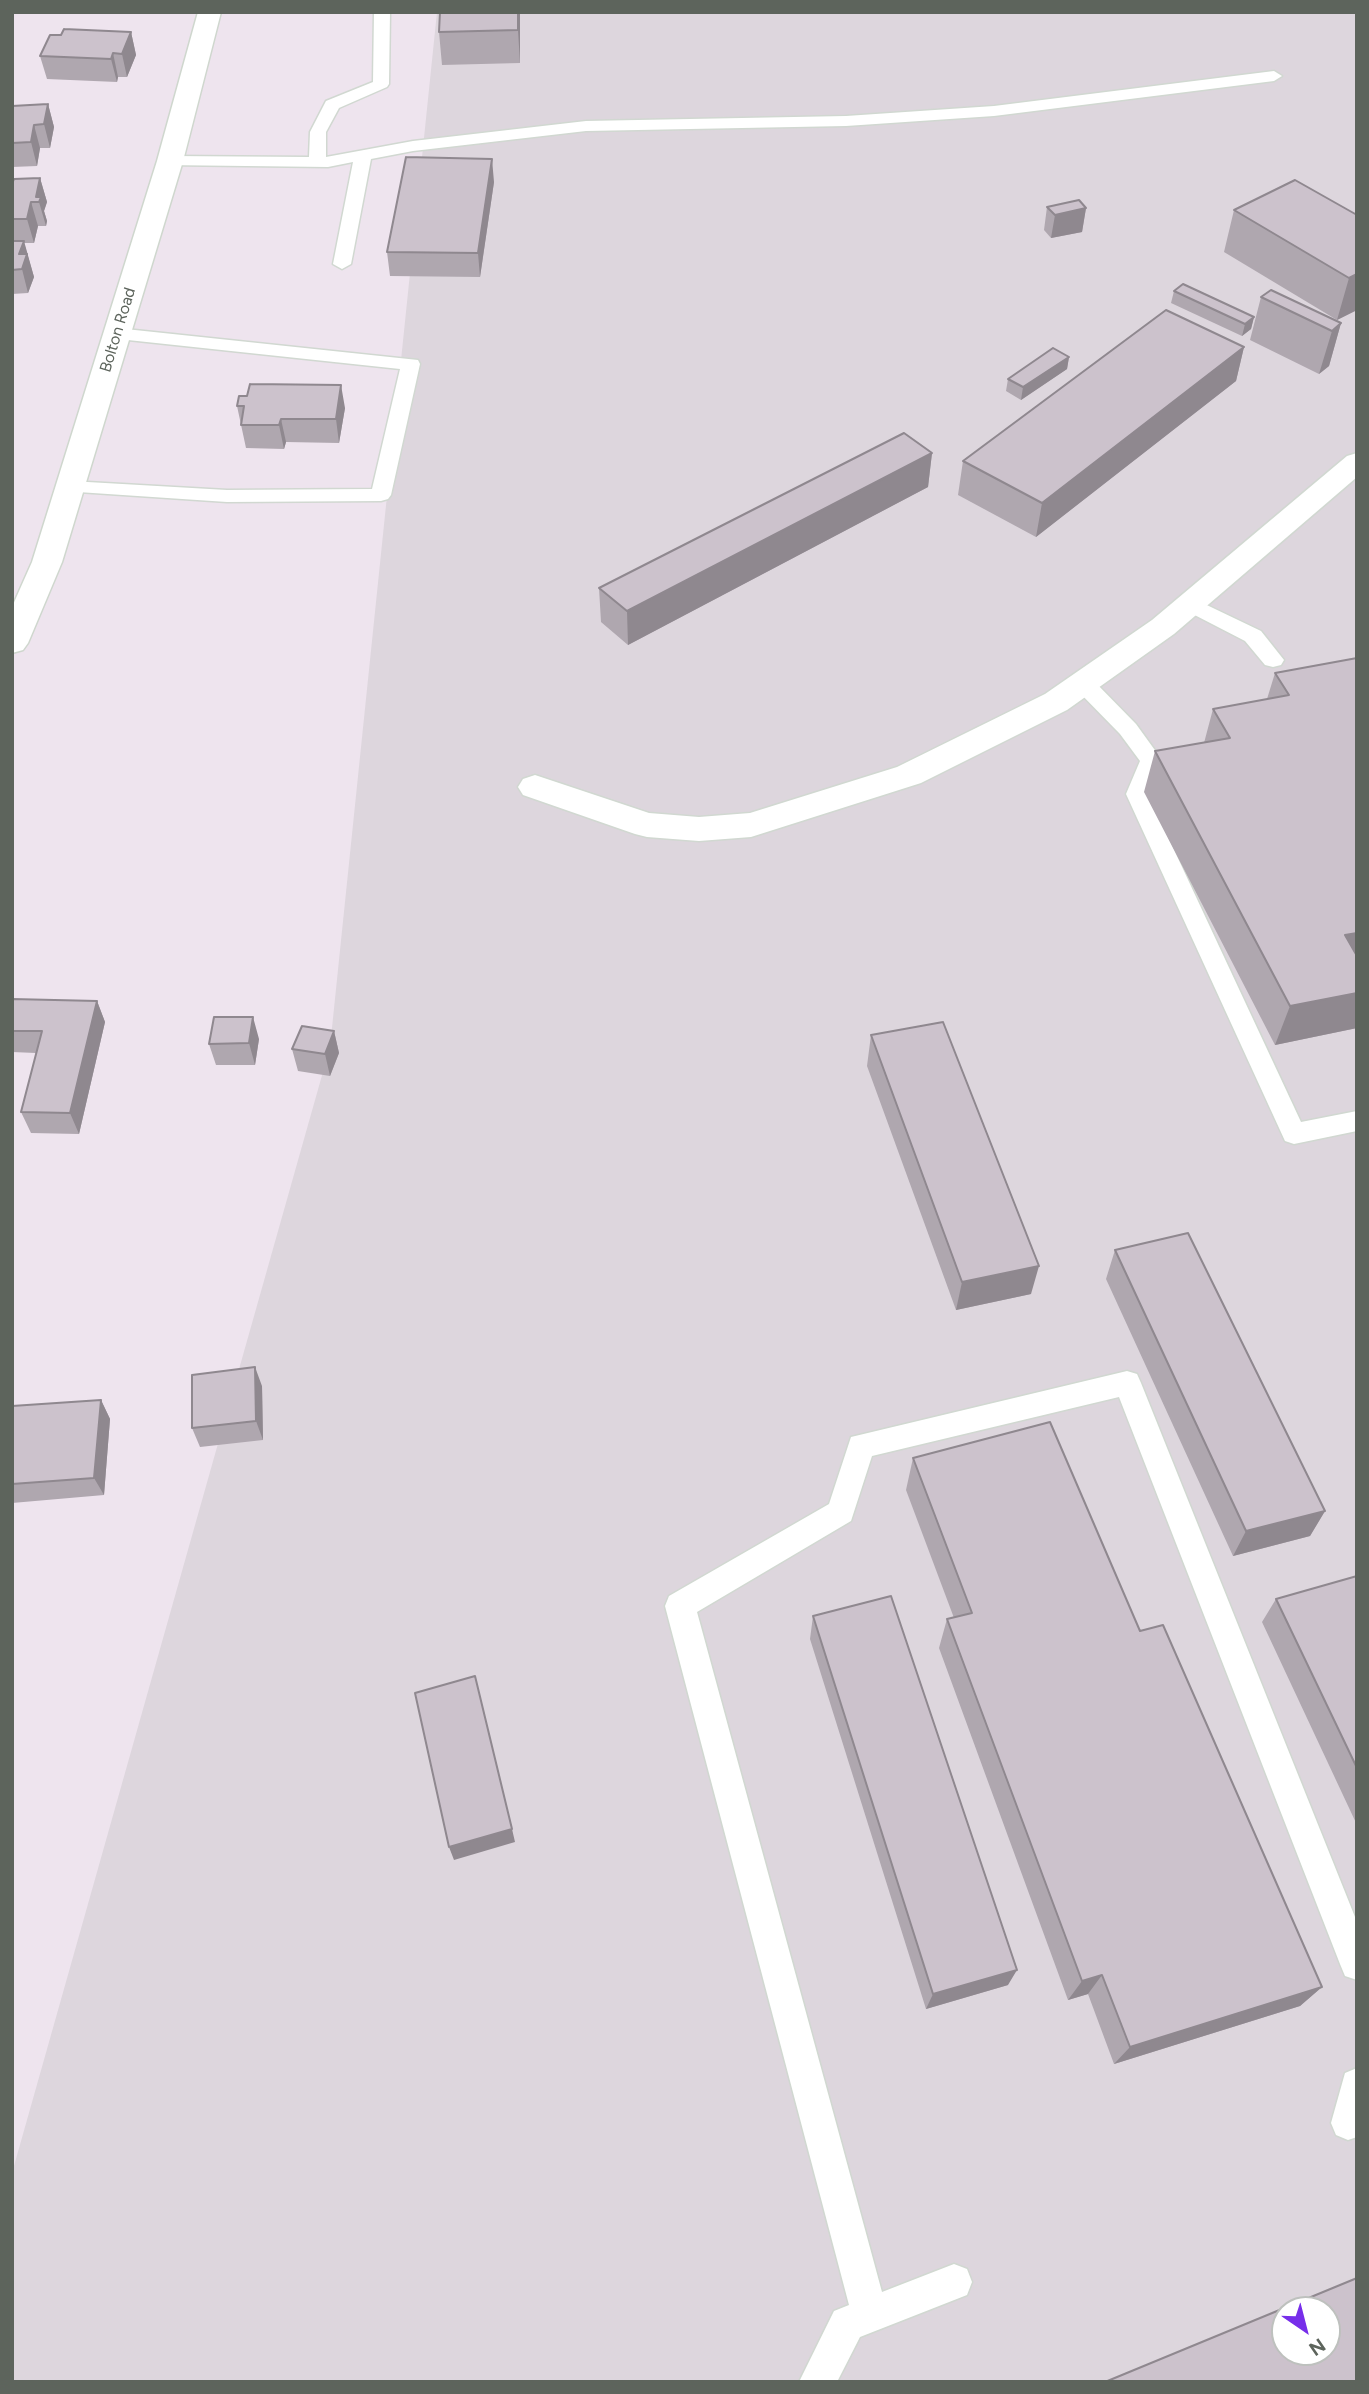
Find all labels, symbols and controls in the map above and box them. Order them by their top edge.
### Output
street label: Bolton Road [96,285,140,375]
north arrow [1271,2296,1341,2366]
text: N [1305,2333,1330,2361]

